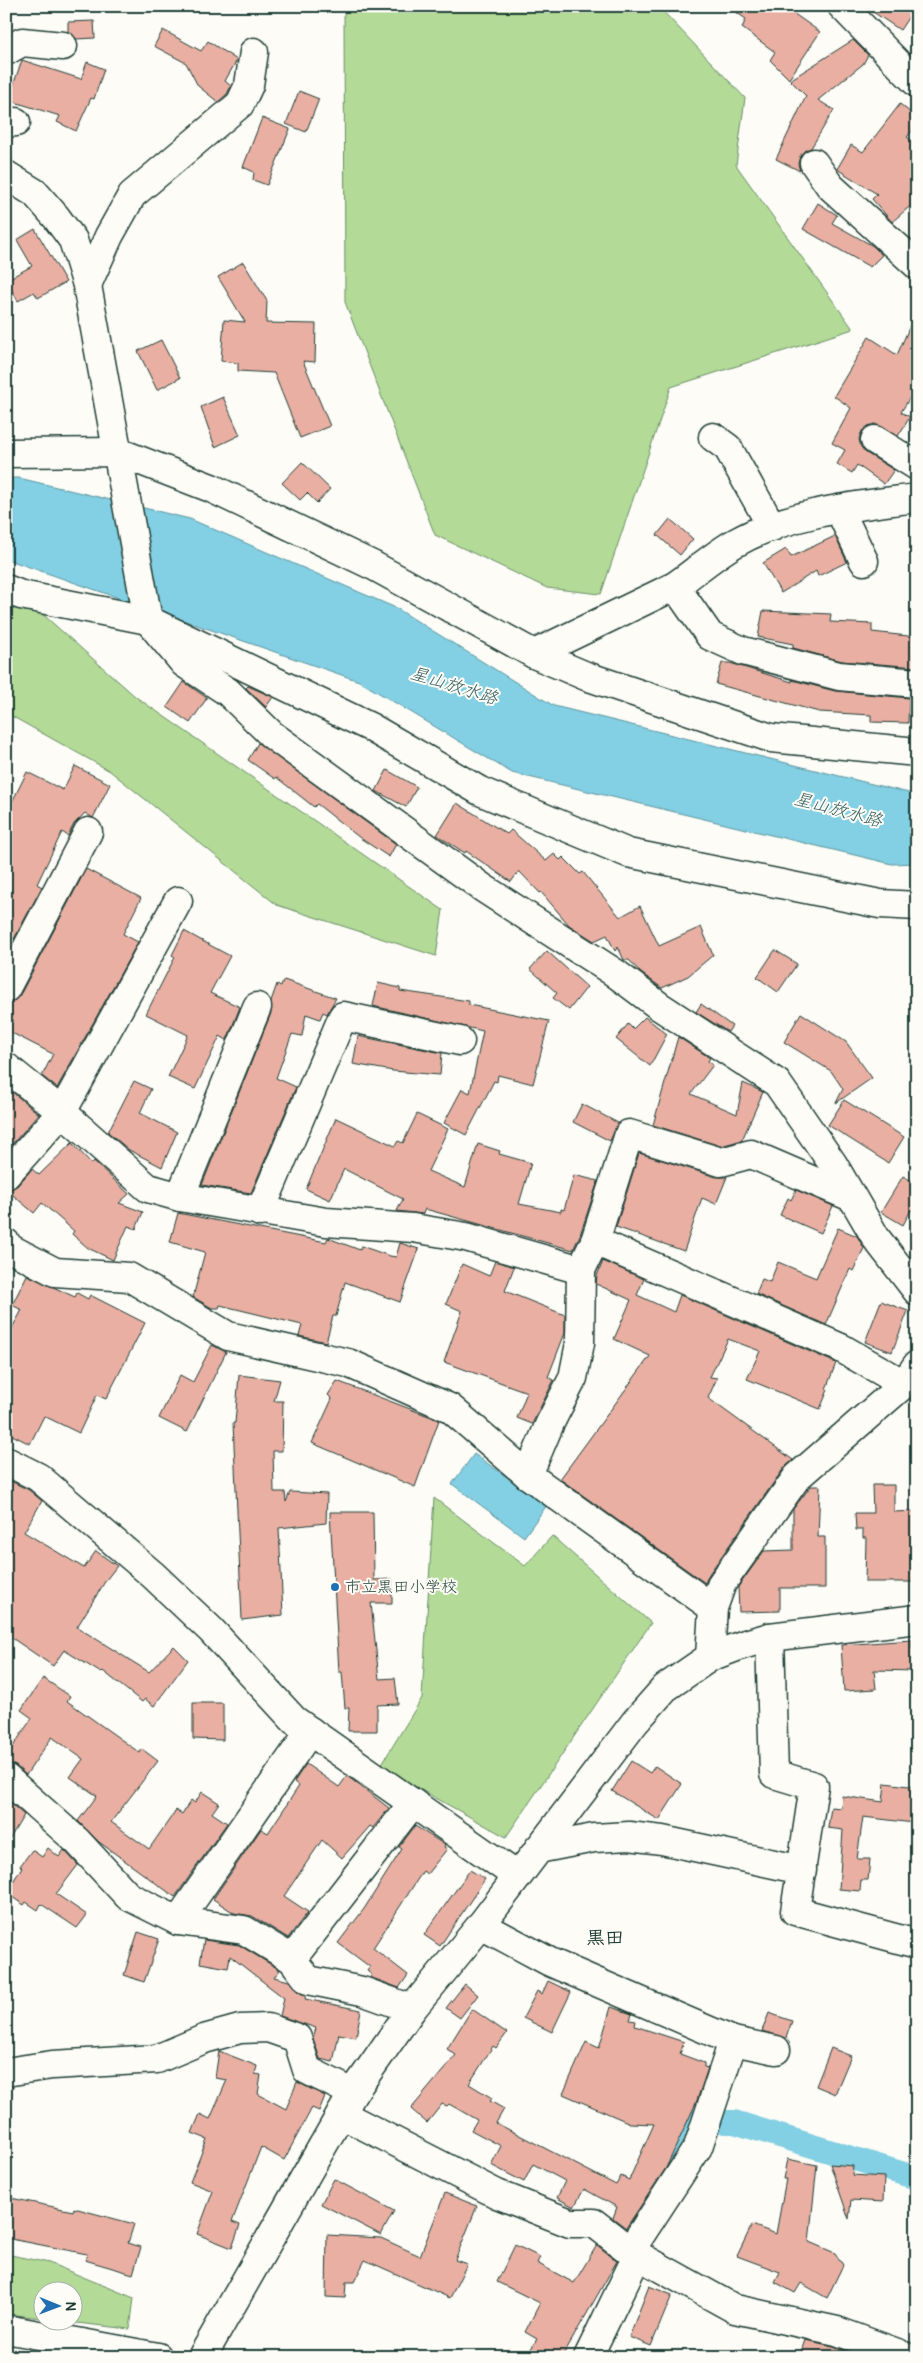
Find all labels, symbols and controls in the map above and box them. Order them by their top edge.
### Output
water label: 星山放水路 [408,662,501,710]
water label: 星山放水路 [792,787,885,833]
place label: 市立黒田小学校 [345,1577,457,1597]
marker: 市立黒田小学校 [329,1581,341,1593]
district label: 黒田 [586,1926,624,1950]
north arrow [32,2280,82,2330]
text: N [62,2301,79,2311]

